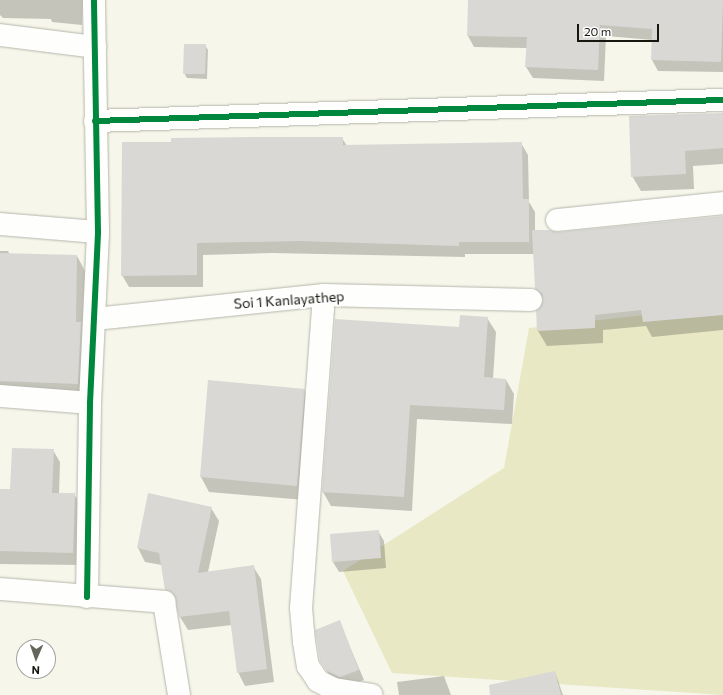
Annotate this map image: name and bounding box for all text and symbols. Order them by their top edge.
scale bar [579,16,661,42]
text: 20 m [584,24,611,38]
street label: Soi 1 Kanlayathep [233,288,345,312]
north arrow [16,639,56,679]
text: N [31,664,40,677]

